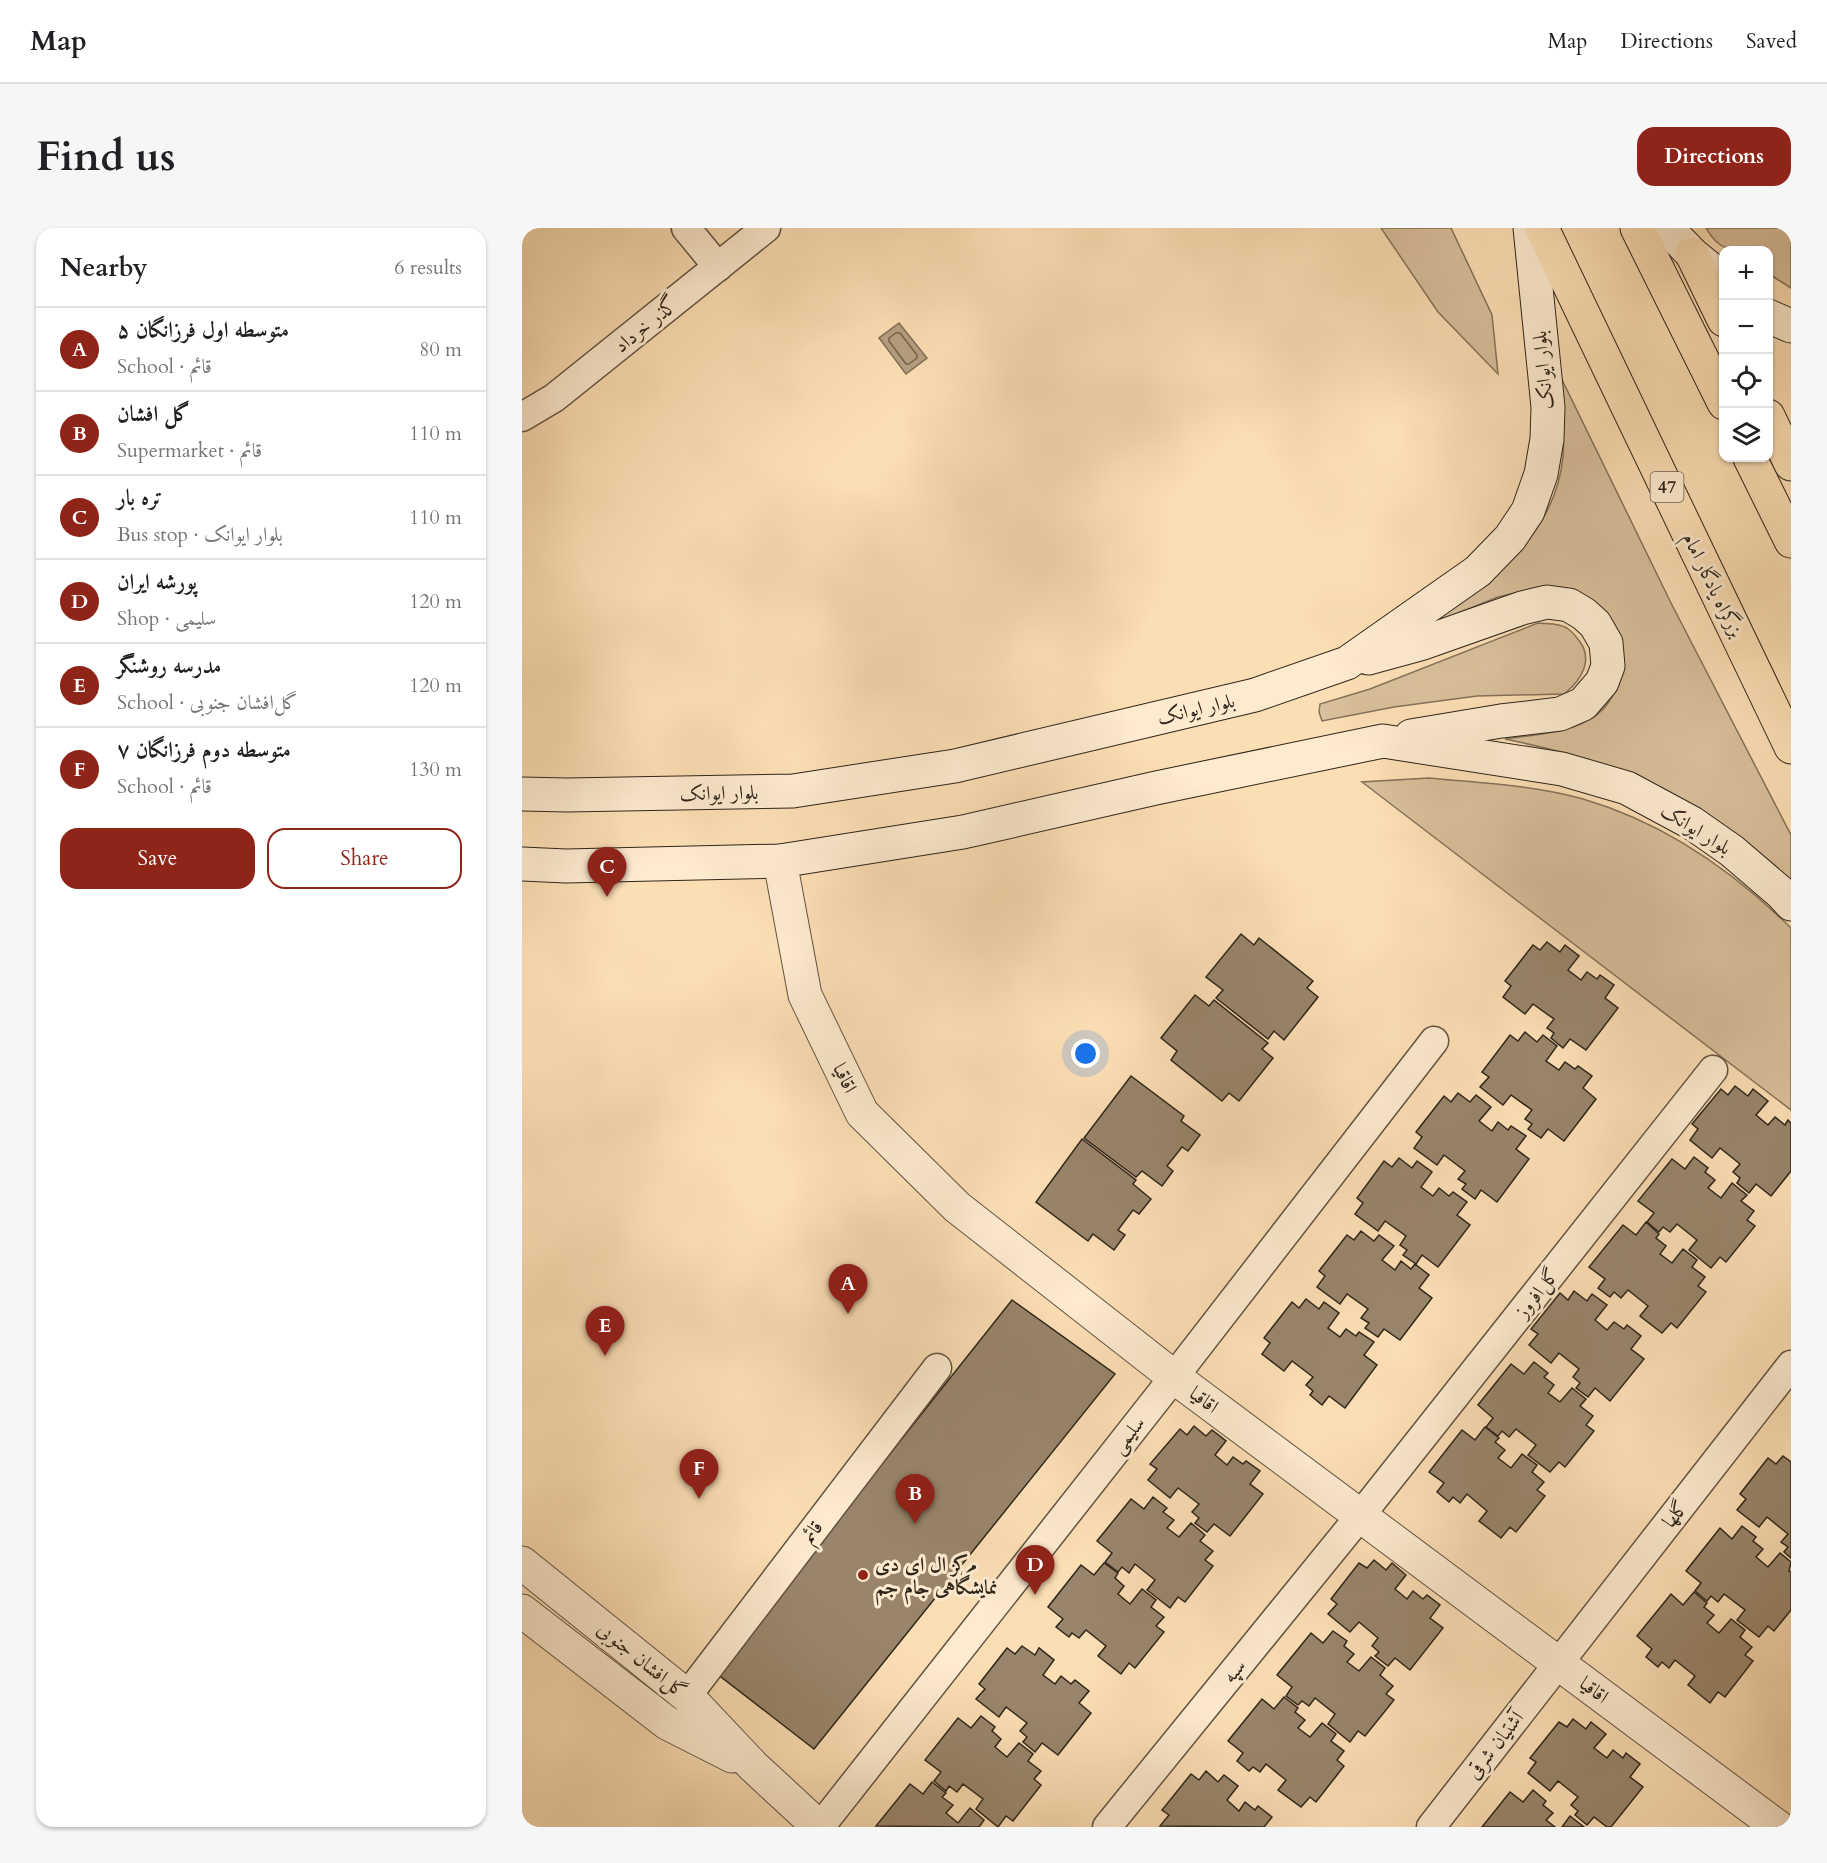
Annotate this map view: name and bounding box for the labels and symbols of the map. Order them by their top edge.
street label: گذر خرداد [608,290,684,359]
street label: بلوار ایوانک [1526,330,1560,410]
road number: 47 [1650,472,1684,502]
street label: بزرگراه یادگار امام [1672,528,1750,644]
street label: بلوار ایوانک [1155,687,1237,731]
street label: بلوار ایوانک [679,779,759,807]
street label: بلوار ایوانک [1655,797,1737,861]
pin: C [588,848,626,897]
your location [1071,1039,1100,1068]
street label: اقاقیا [826,1059,864,1097]
street label: گل‌افروز [1508,1262,1565,1325]
pin: A [828,1264,868,1314]
pin: E [586,1306,625,1356]
street label: اقاقیا [1184,1380,1224,1420]
street label: سلیمی [1105,1410,1151,1460]
pin: F [680,1450,718,1499]
pin: B [896,1474,934,1524]
street label: گلها [1656,1495,1694,1533]
street label: قائم [794,1515,833,1551]
pin: D [1016,1546,1054,1595]
place label: مرکز ال ای دی نمایشگاهی جام جم [875,1551,997,1606]
marker: مرکز ال ای دی نمایشگاهی جام جم [856,1568,870,1582]
street label: گل‌افشان جنوبی [591,1616,692,1705]
street label: سپه [1216,1653,1252,1689]
street label: اقاقیا [1574,1670,1614,1710]
street label: آشتیان شرقی [1460,1703,1532,1784]

